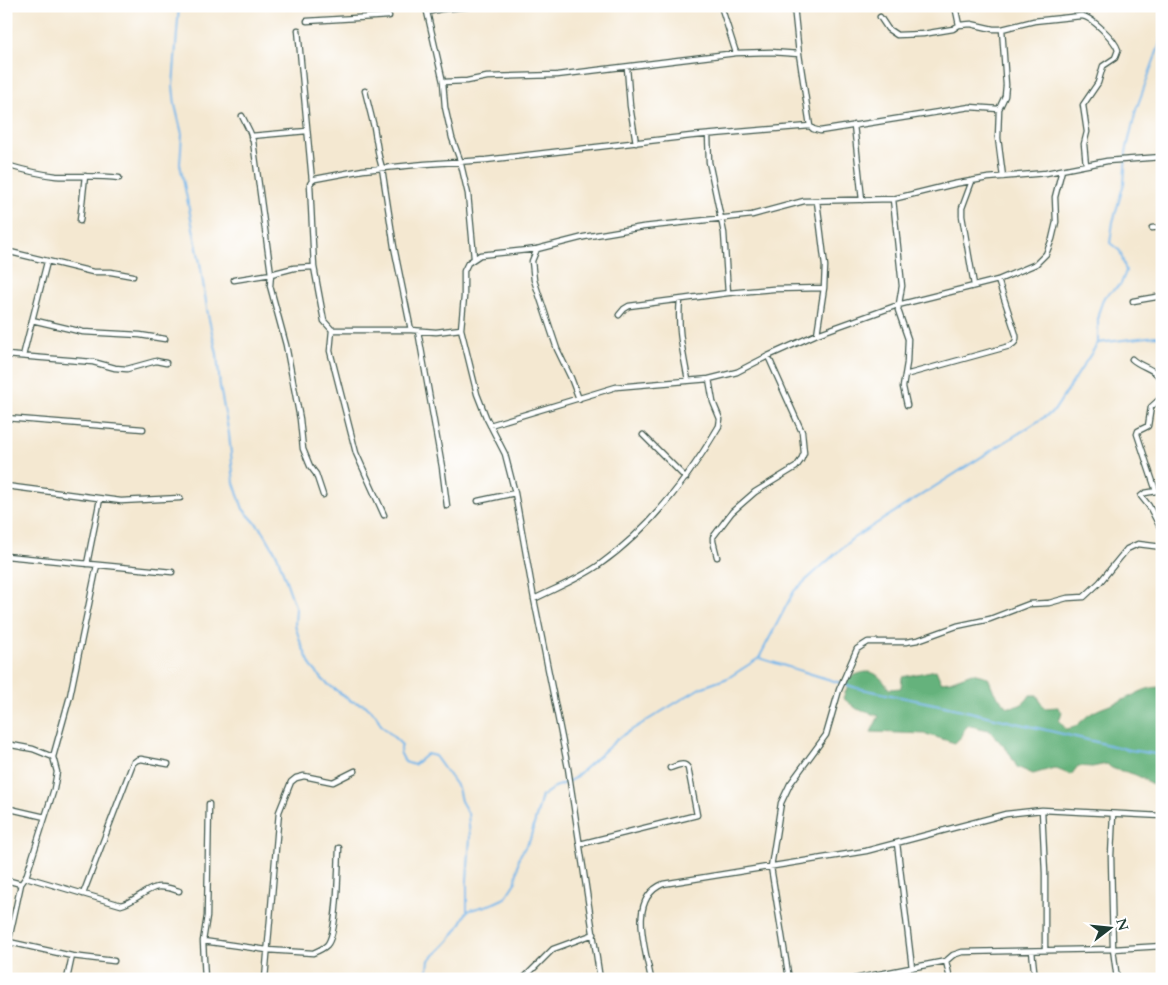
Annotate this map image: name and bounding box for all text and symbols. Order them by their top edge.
north arrow [1086,902,1136,952]
text: N [1111,916,1133,933]

